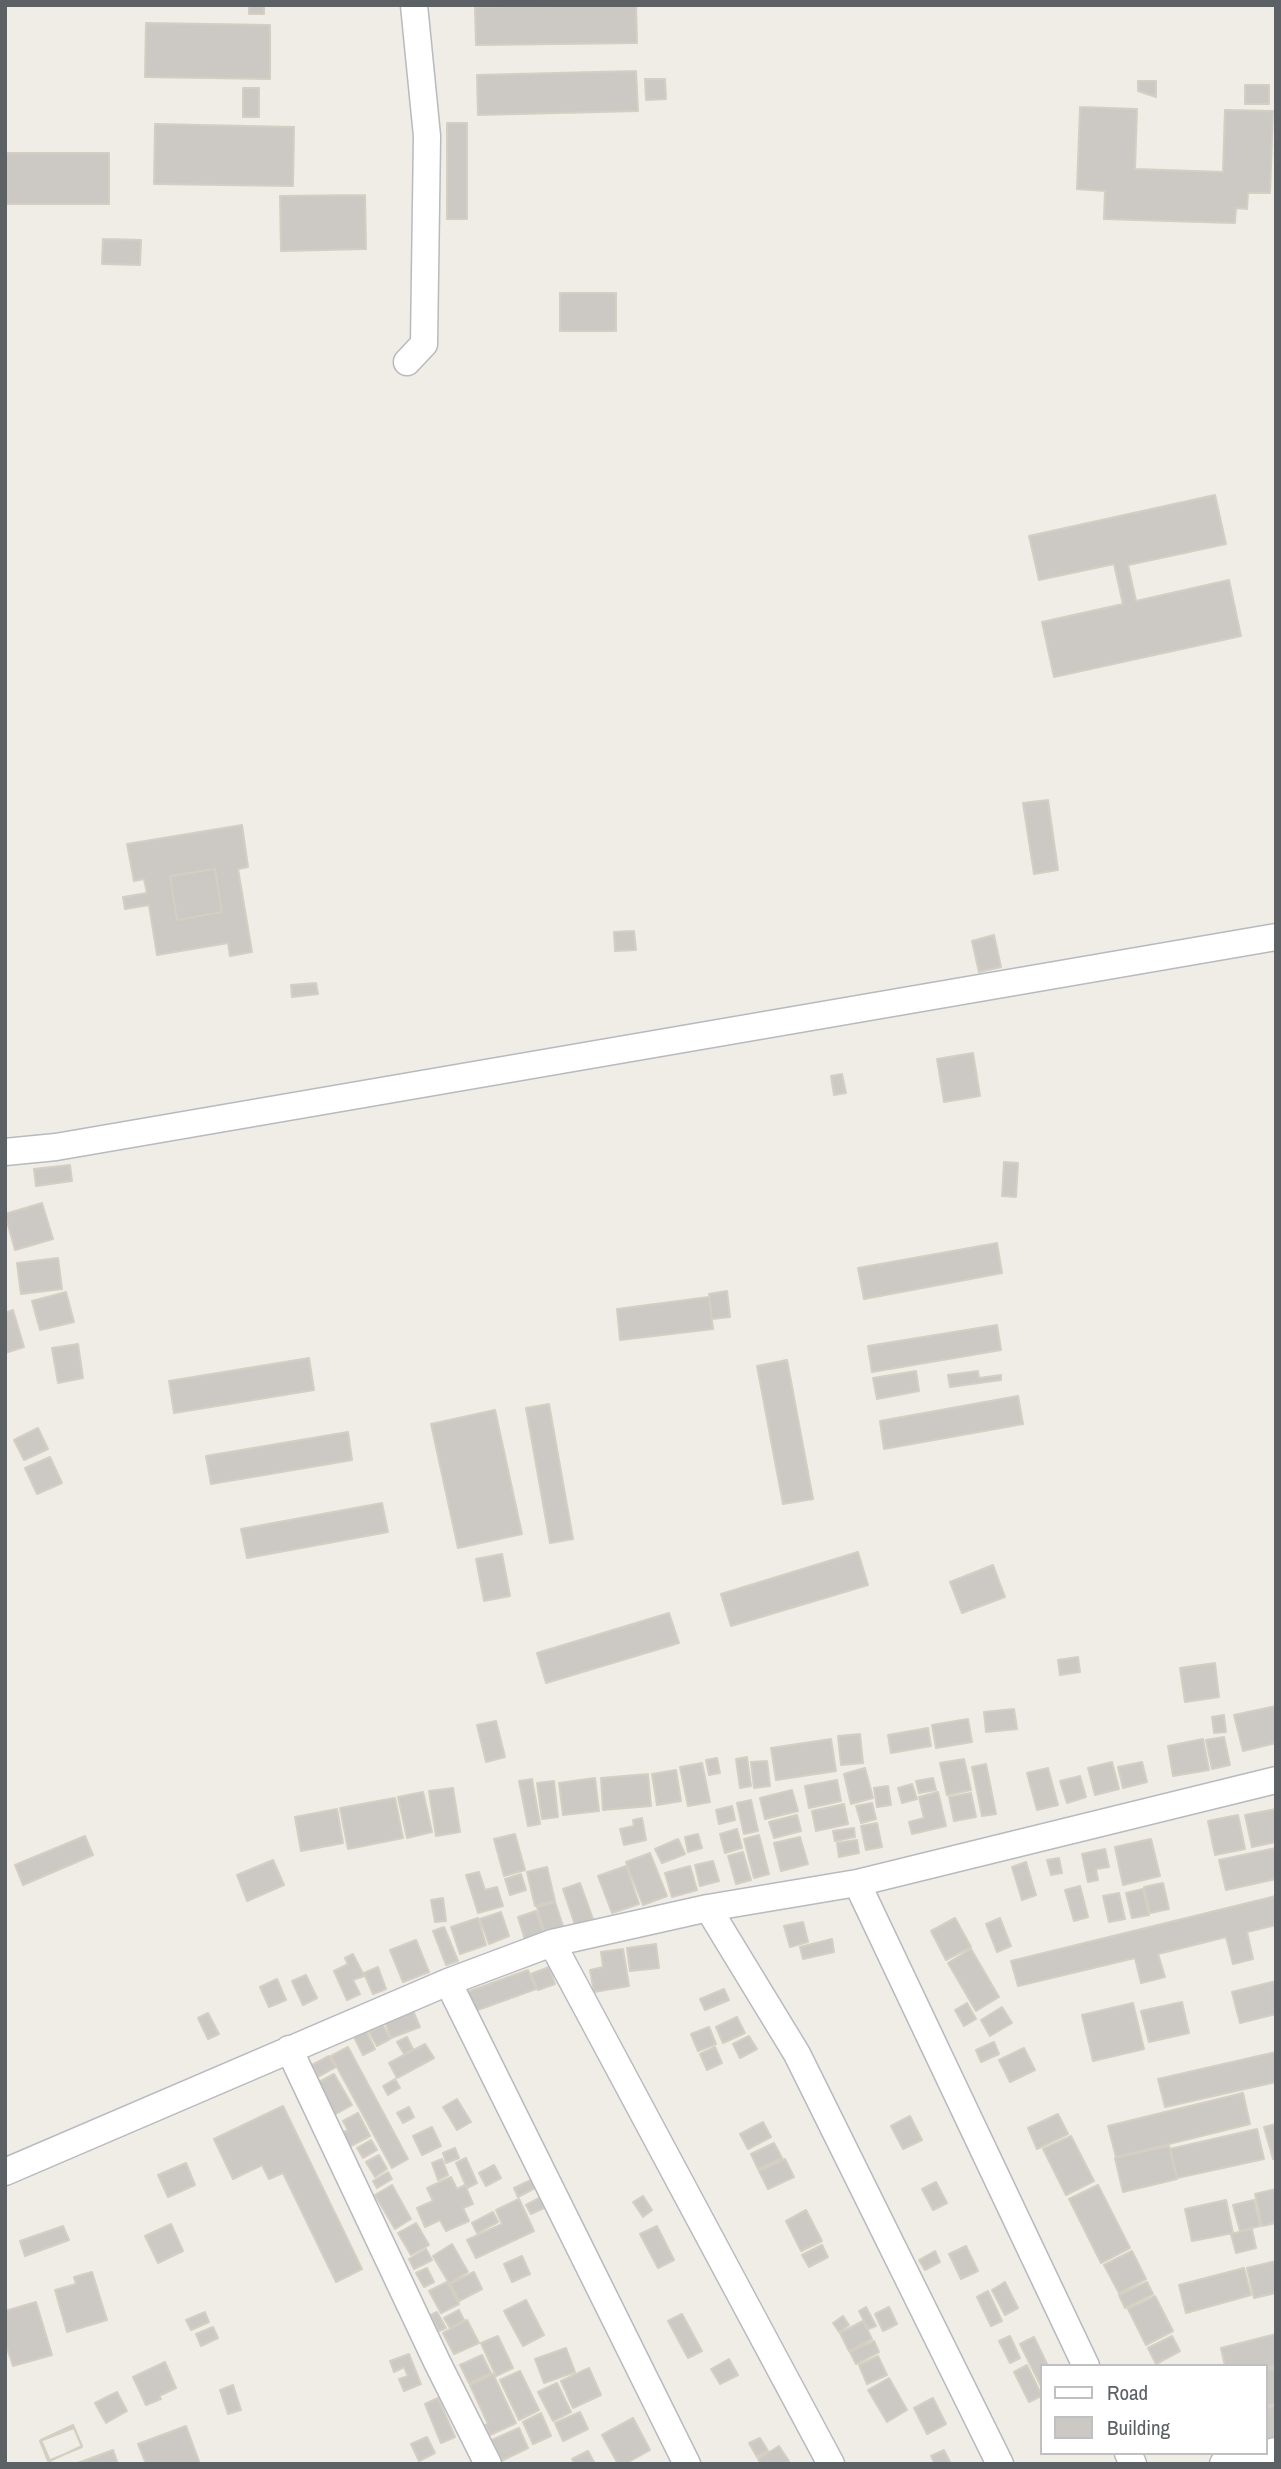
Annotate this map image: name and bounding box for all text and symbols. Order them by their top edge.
legend [1040,2364,1267,2455]
text: Road [1107,2378,1148,2407]
text: Building [1107,2413,1170,2442]

